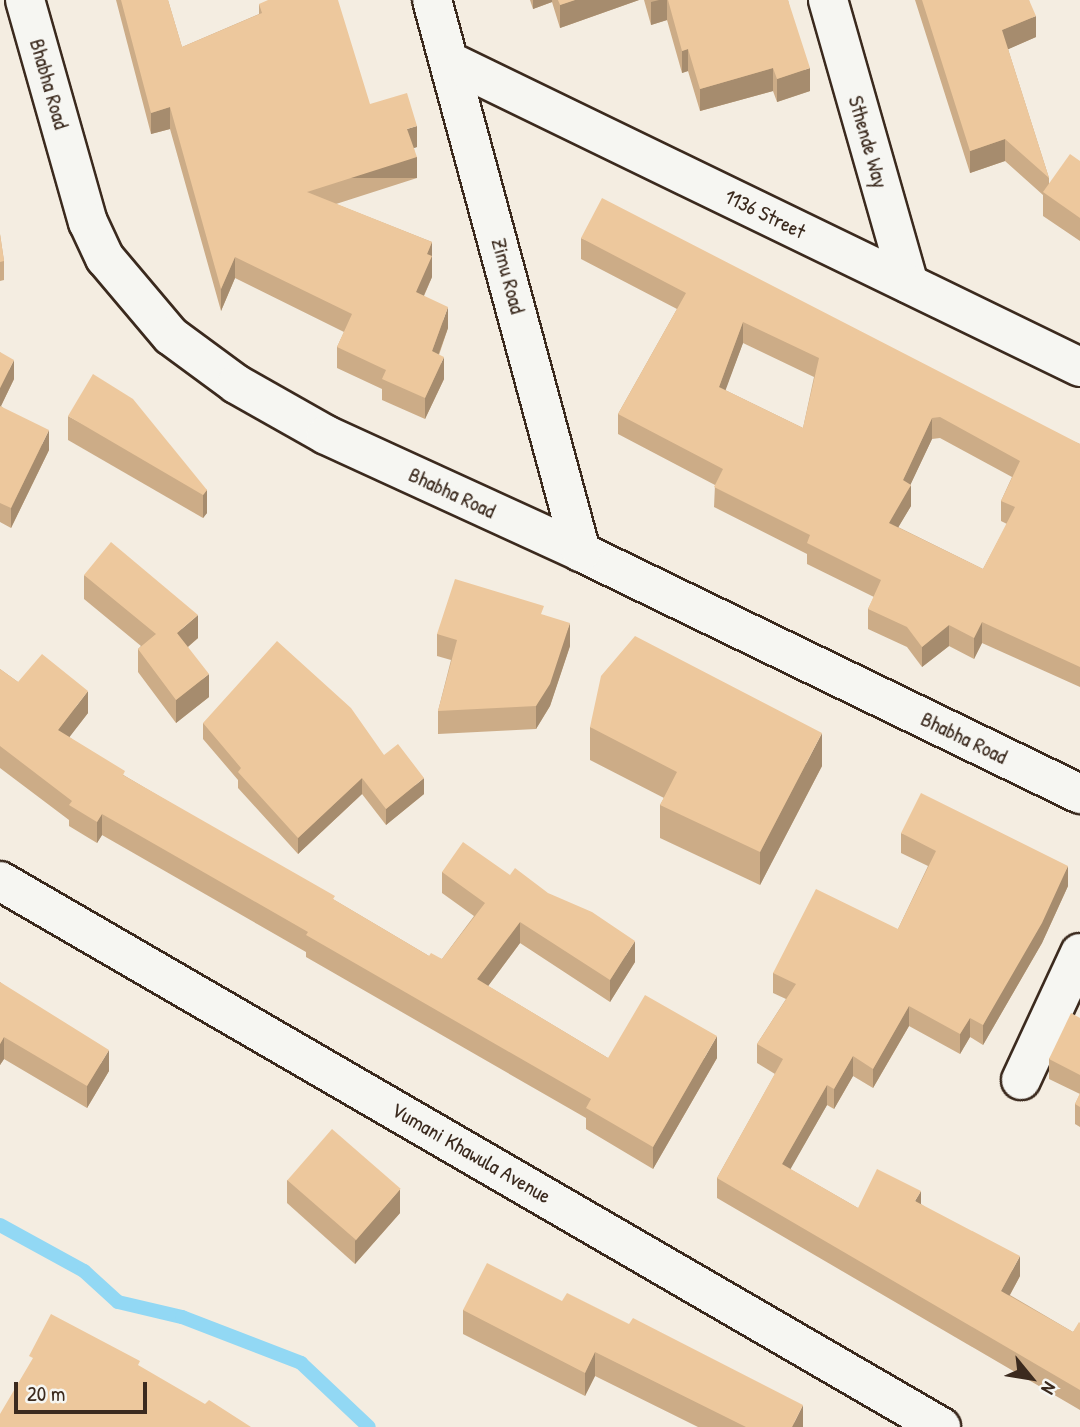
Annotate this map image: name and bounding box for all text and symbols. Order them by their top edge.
street label: Bhabha Road [24,36,74,132]
street label: Sthende Way [843,93,893,191]
street label: 1136 Street [720,184,810,244]
street label: Zimu Road [486,235,530,317]
street label: Bhabha Road [405,462,499,524]
street label: Bhabha Road [917,706,1011,770]
street label: Vumani Khawula Avenue [387,1097,555,1209]
north arrow [996,1343,1066,1413]
scale bar [18,1368,150,1412]
text: N [1035,1378,1063,1399]
text: 20 m [27,1379,65,1408]

